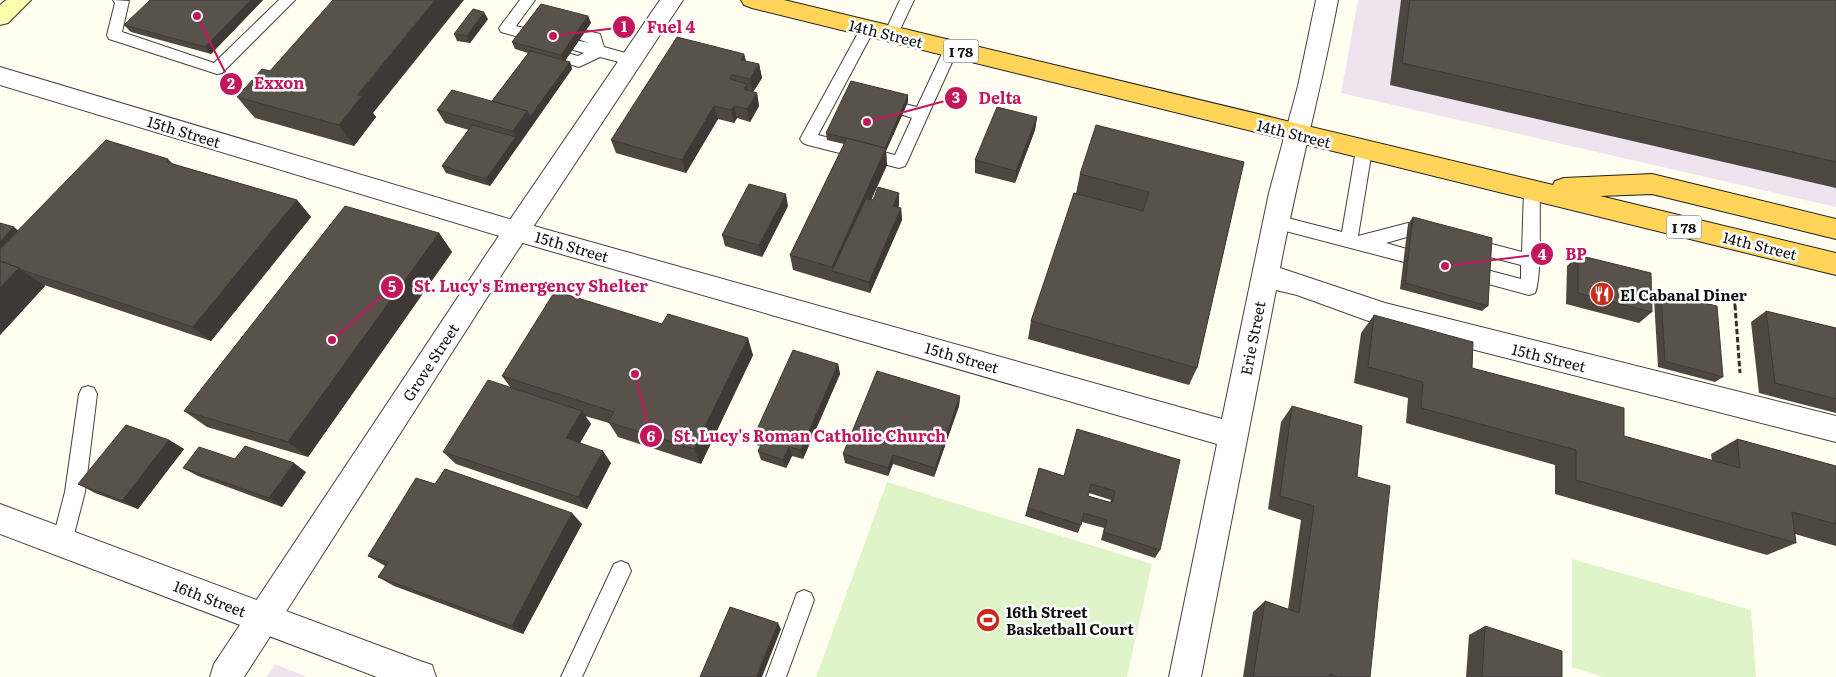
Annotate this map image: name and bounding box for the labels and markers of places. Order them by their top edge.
callout: Fuel 4 [612,12,705,43]
callout: Exxon [219,68,314,99]
callout: Delta [943,83,1031,114]
callout: BP [1530,239,1596,270]
callout: St. Lucy's Emergency Shelter [379,271,658,302]
restaurant icon: El Cabanal Diner [1589,281,1615,307]
place label: El Cabanal Diner [1620,283,1747,306]
callout: St. Lucy's Roman Catholic Church [638,421,956,452]
place label: 16th Street Basketball Court [1006,600,1134,640]
sports icon: 16th Street Basketball Court [975,607,1001,633]

